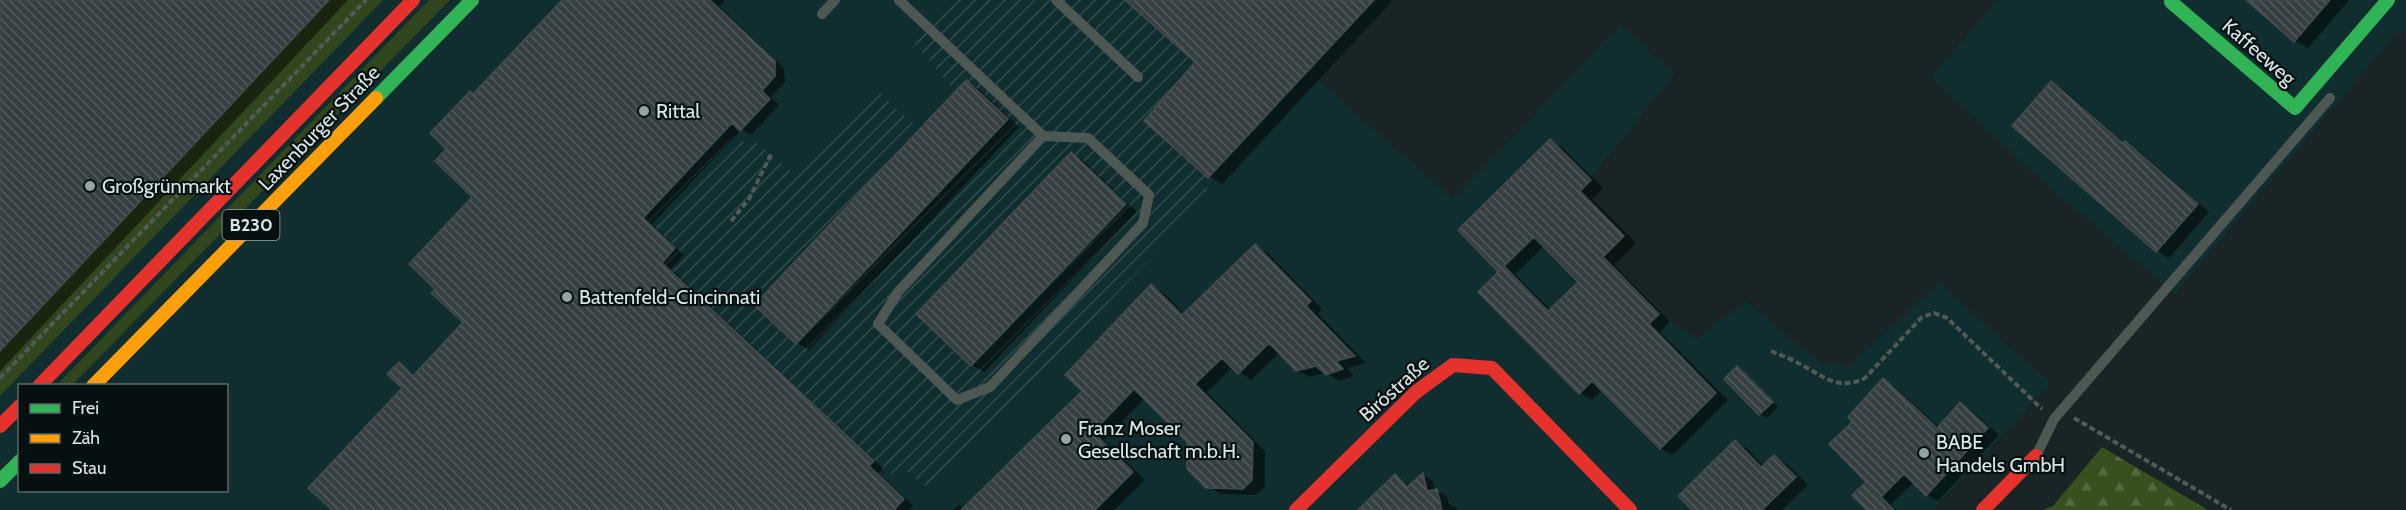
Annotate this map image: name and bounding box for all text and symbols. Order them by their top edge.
street label: Kaffeeweg [2218,14,2301,91]
street label: Laxenburger Straße [253,60,385,196]
place label: Rittal [656,99,700,123]
marker: Rittal [637,104,651,118]
place label: Großgrünmarkt [102,174,231,198]
marker: Großgrünmarkt [83,179,97,193]
road number: B230 [222,210,280,240]
place label: Battenfeld-Cincinnati [579,285,760,309]
marker: Battenfeld-Cincinnati [560,290,574,304]
street label: Biróstraße [1354,351,1434,427]
legend [18,384,228,492]
text: Frei [72,397,99,419]
place label: Franz Moser Gesellschaft m.b.H. [1078,416,1240,463]
text: Zäh [72,427,100,449]
place label: BABE Handels GmbH [1936,430,2065,477]
marker: Franz Moser Gesellschaft m.b.H. [1059,432,1073,446]
marker: BABE Handels GmbH [1917,446,1931,460]
text: Stau [72,457,106,479]

